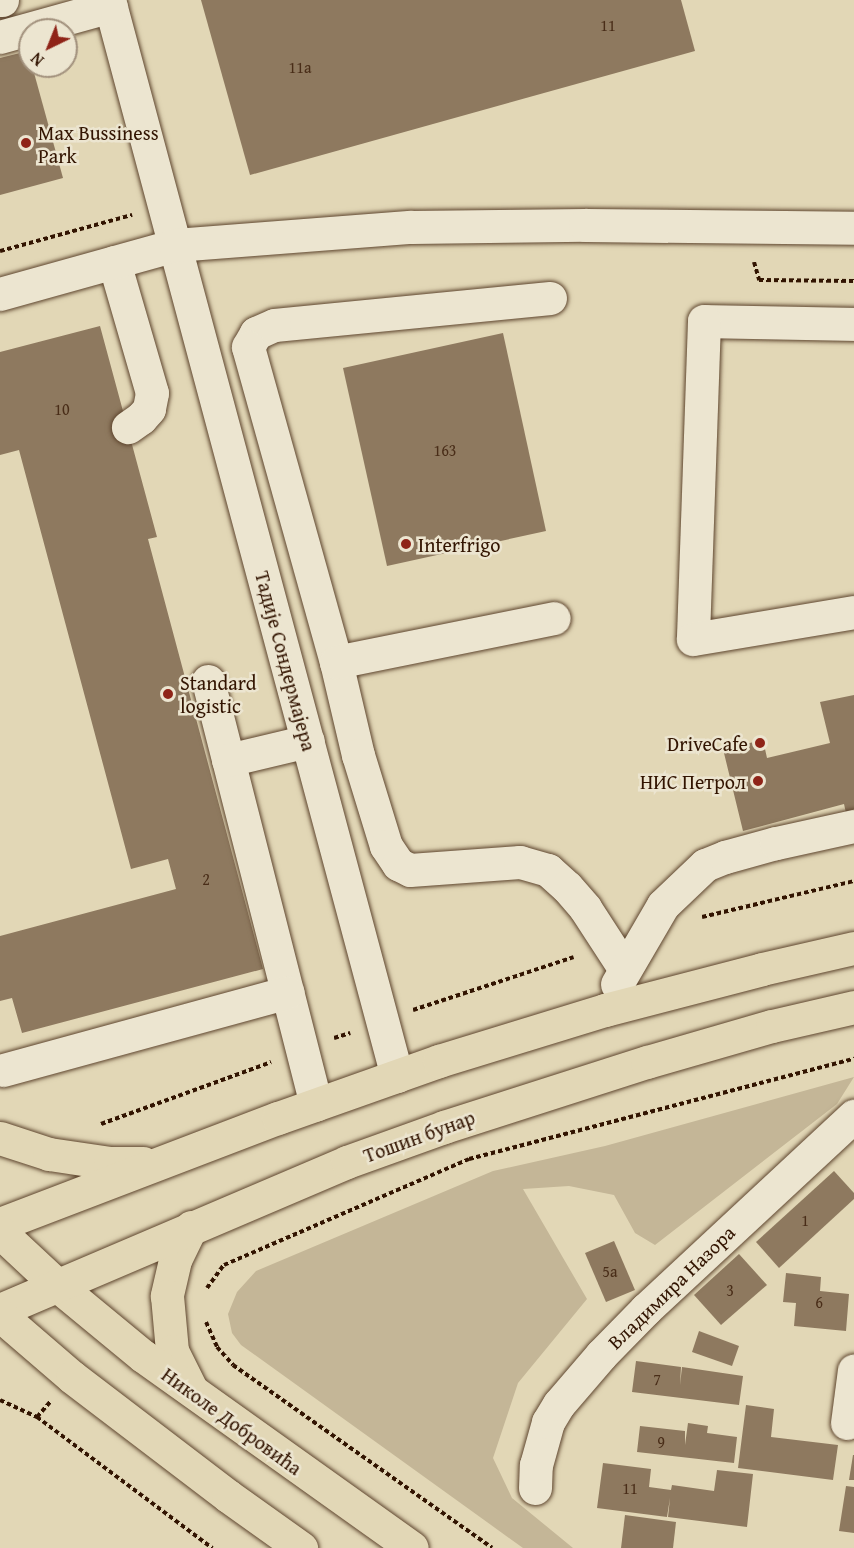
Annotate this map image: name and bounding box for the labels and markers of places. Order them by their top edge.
place label: Max Bussiness Park [38,120,159,167]
marker: Max Bussiness Park [19,136,33,150]
place label: Interfrigo [418,532,500,556]
marker: Interfrigo [399,537,413,551]
place label: Standard logistic [180,670,256,717]
marker: Standard logistic [161,687,175,701]
place label: DriveCafe [667,731,748,755]
marker: DriveCafe [753,736,767,750]
place label: НИС Петрол [640,769,746,793]
marker: НИС Петрол [751,774,765,788]

